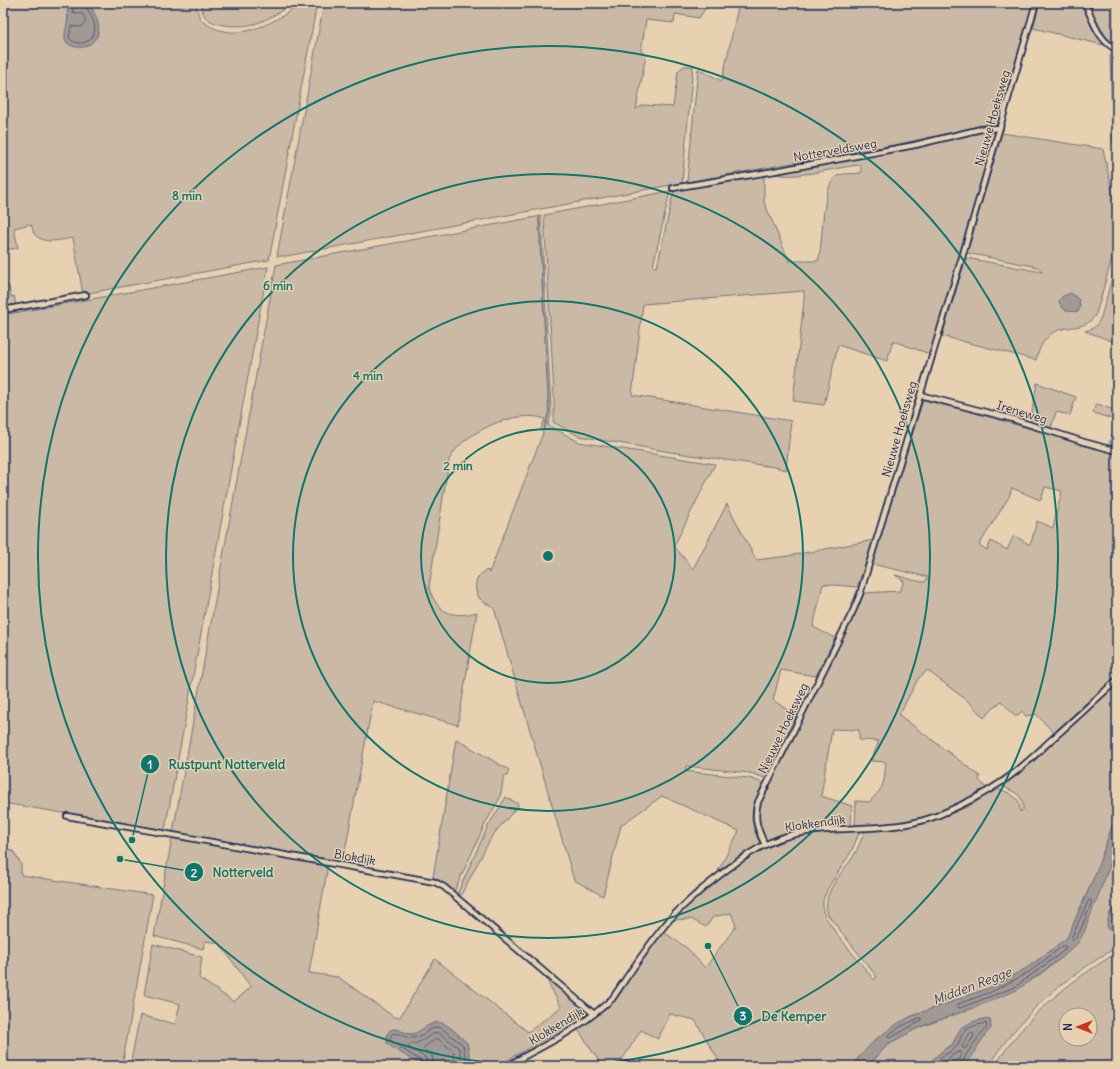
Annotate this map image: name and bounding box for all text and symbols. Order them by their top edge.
street label: Nieuwe Hoeksweg [971,68,1013,168]
street label: Notterveldsweg [792,135,878,165]
text: 8 min [172,188,202,203]
text: 6 min [263,278,293,293]
text: 4 min [353,368,383,383]
street label: Nieuwe Hoeksweg [878,379,920,479]
street label: Ireneweg [995,397,1049,427]
text: 2 min [443,458,473,473]
centre of rings [541,549,555,563]
street label: Nieuwe Hoeksweg [755,680,811,776]
callout: Rustpunt Notterveld [140,752,293,777]
text: Rustpunt Notterveld [169,756,286,773]
text: 1 [148,757,152,772]
street label: Klokkendijk [784,811,846,835]
street label: Blokdijk [333,846,377,868]
callout: Notterveld [184,860,281,885]
text: Notterveld [213,864,274,881]
text: 2 [191,865,198,880]
water label: Midden Regge [930,963,1015,1009]
street label: Klokkendijk [526,1004,586,1048]
callout: De Kemper [733,1004,834,1029]
north arrow [1058,1007,1098,1047]
text: 3 [740,1008,747,1023]
text: De Kemper [761,1008,827,1025]
text: N [1061,1023,1075,1031]

